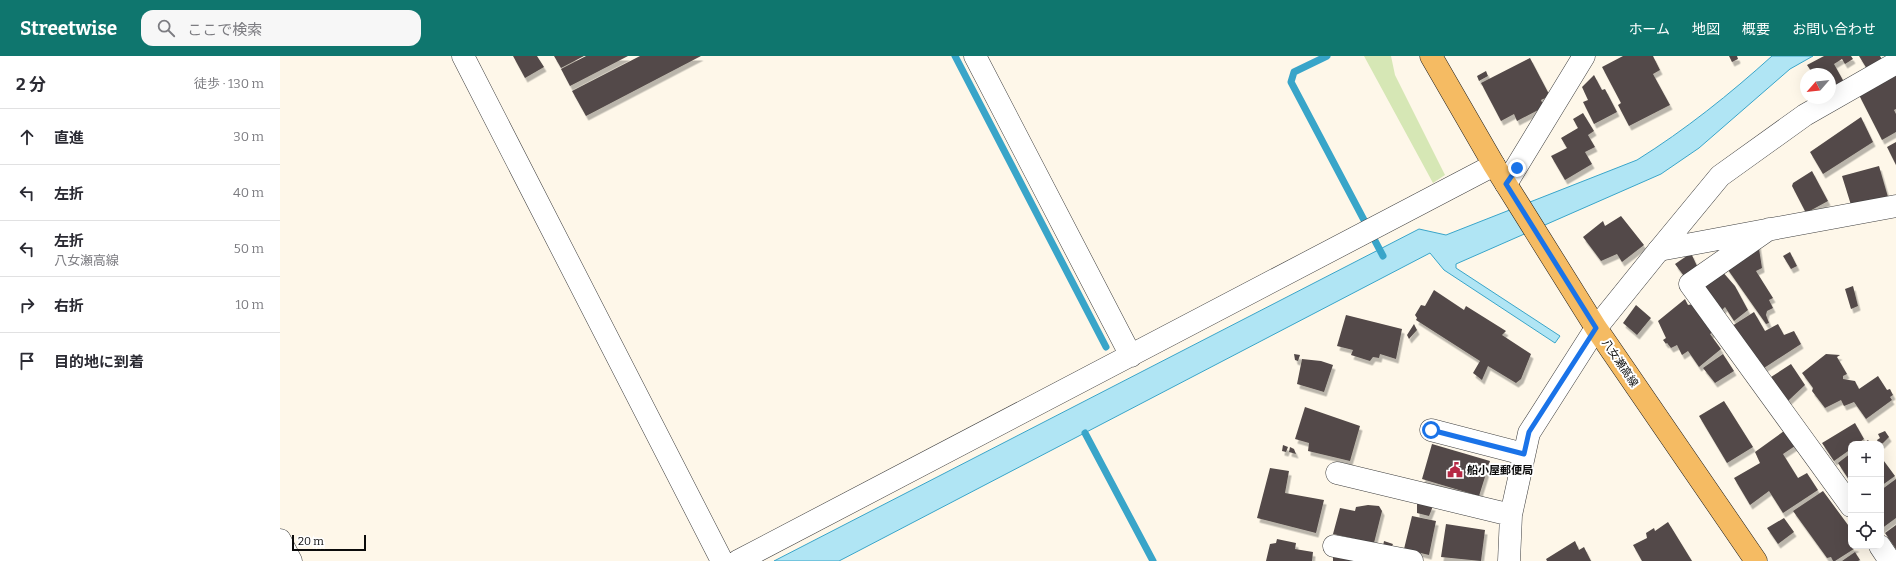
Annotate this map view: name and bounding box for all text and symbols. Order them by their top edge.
search box [141,10,421,46]
text: Streetwise [20,17,117,40]
icon: search [155,17,177,39]
text: ここで検索 [187,21,262,39]
text: ホーム [1628,21,1670,38]
text: 地図 [1692,21,1720,38]
text: 概要 [1742,21,1770,38]
text: お問い合わせ [1792,21,1876,38]
north arrow [1800,68,1836,104]
text: 2 分 [16,74,46,95]
text: 徒歩 · 130 m [194,76,264,91]
icon: ahead [16,126,38,148]
text: 直進 [54,129,84,147]
text: 30 m [233,129,264,144]
route end [1508,159,1526,177]
icon: left [16,182,38,204]
text: 左折 [54,185,84,203]
text: 40 m [233,185,264,200]
text: 左折 [54,232,84,250]
icon: left [16,238,38,260]
text: 50 m [234,241,264,256]
text: 八女瀬高線 [54,253,119,268]
icon: right [16,294,38,316]
text: 右折 [54,297,84,315]
text: 10 m [235,297,264,312]
street label: 八女瀬高線 [1599,337,1641,389]
icon: arrive [16,350,38,372]
text: 目的地に到着 [54,353,144,371]
route start [1422,421,1440,439]
map controls [1848,441,1884,549]
button: + [1848,441,1884,477]
public building icon: 船小屋郵便局 [1446,461,1464,479]
place label: 船小屋郵便局 [1467,464,1533,477]
button: − [1848,477,1884,513]
button: locate [1848,513,1884,549]
scale bar [292,533,366,552]
text: 20 m [298,535,324,548]

